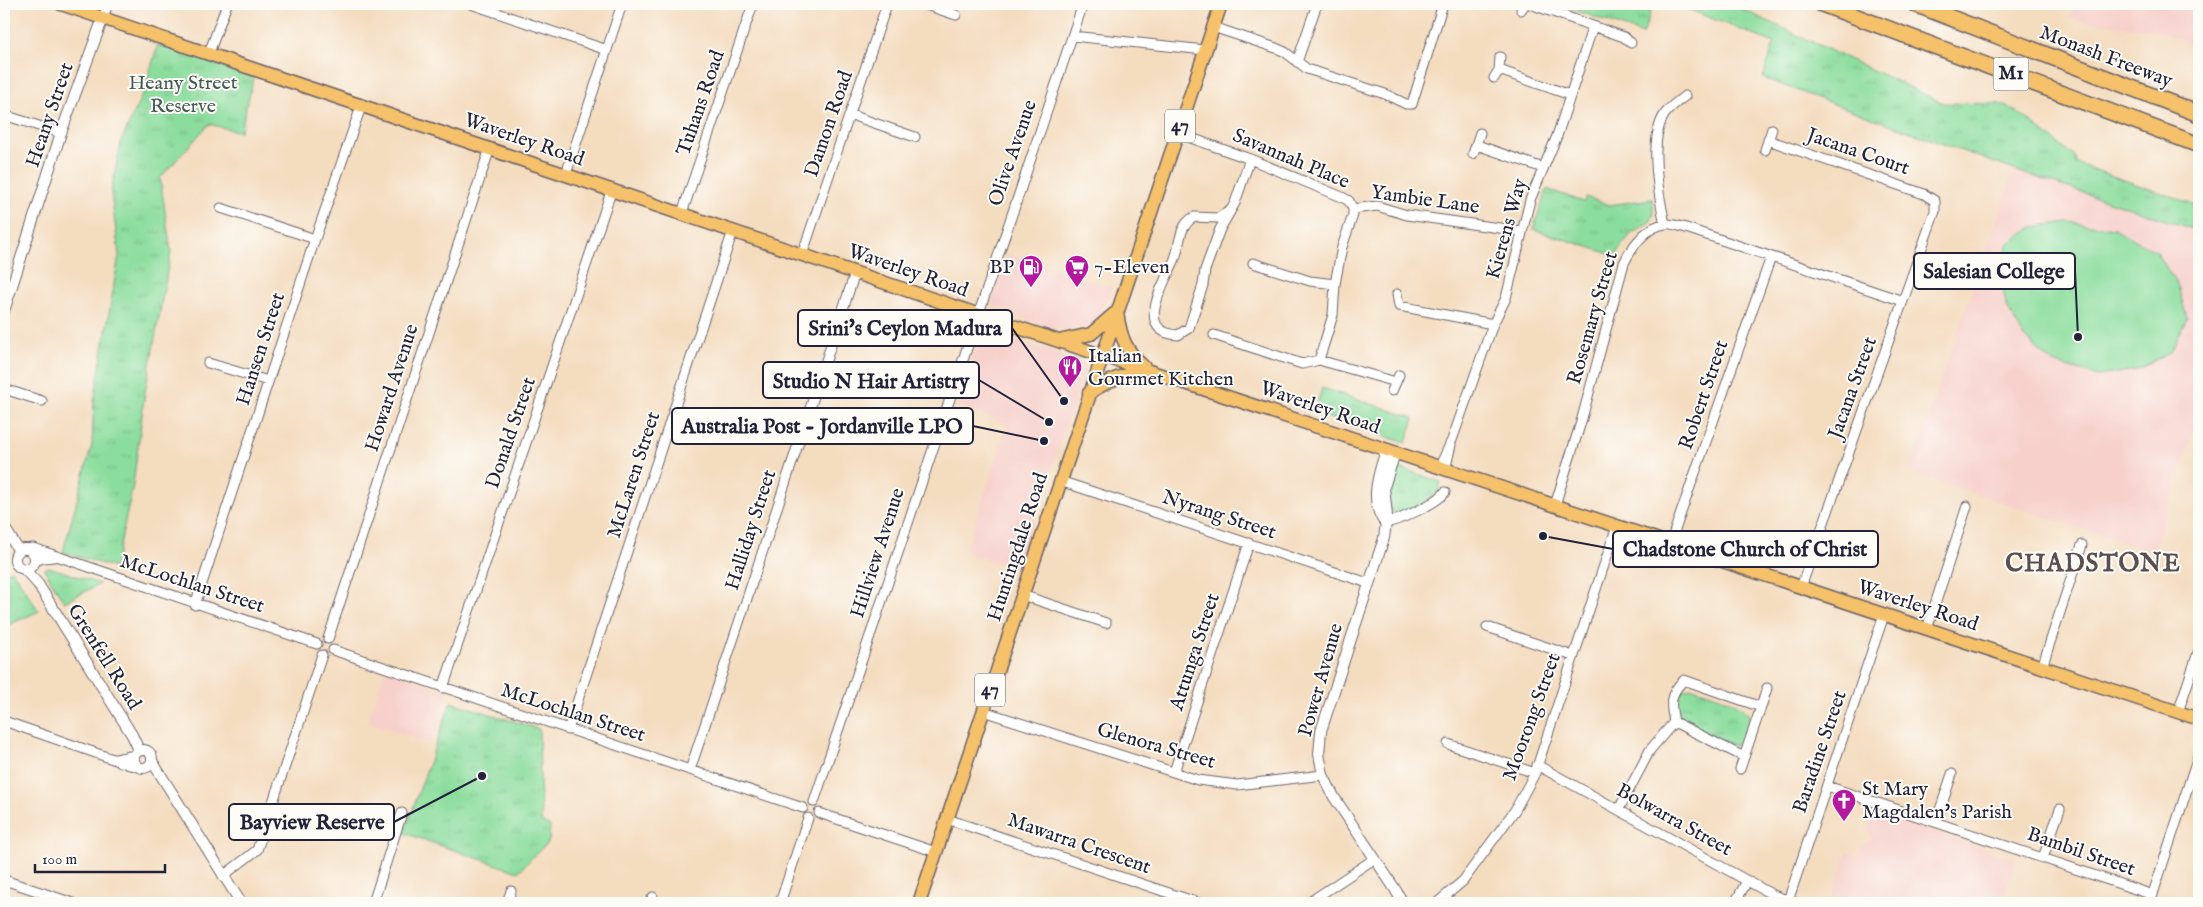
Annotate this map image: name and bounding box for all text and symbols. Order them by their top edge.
street label: Monash Freeway [2036,20,2176,94]
street label: Tuhans Road [671,47,731,159]
road number: M1 [1994,58,2028,90]
street label: Heany Street [20,59,80,171]
street label: Damon Road [799,67,859,181]
park label: Heany Street Reserve [128,71,238,119]
street label: Olive Avenue [983,97,1043,209]
street label: Waverley Road [461,108,588,172]
road number: 47 [1165,110,1195,142]
street label: Jacana Court [1802,122,1913,181]
street label: Savannah Place [1229,123,1353,195]
street label: Kierens Way [1481,176,1533,282]
street label: Yambie Lane [1369,180,1481,220]
street label: Waverley Road [845,239,972,303]
street label: Rosemary Street [1562,248,1624,388]
callout: Salesian College [1914,253,2075,289]
fuel station icon: BP [1018,254,1044,288]
supermarket icon: 7-Eleven [1064,254,1090,288]
place label: BP [989,255,1014,280]
place label: 7-Eleven [1094,255,1170,280]
text: Salesian College [1923,259,2065,286]
street label: Hansen Street [231,289,291,409]
callout: Srini's Ceylon Madura [798,310,1012,346]
text: Srini's Ceylon Madura [808,316,1003,343]
street label: Howard Avenue [360,321,424,455]
street label: Jacana Street [1822,333,1883,444]
street label: Robert Street [1674,337,1734,453]
place label: Italian Gourmet Kitchen [1088,344,1234,392]
restaurant icon: Italian Gourmet Kitchen [1057,354,1083,388]
callout: Studio N Hair Artistry [763,362,979,398]
text: Studio N Hair Artistry [773,369,970,396]
street label: Donald Street [480,374,542,492]
street label: Waverley Road [1257,376,1384,440]
callout: Australia Post - Jordanville LPO [672,408,973,444]
street label: McLaren Street [602,409,666,541]
text: Australia Post - Jordanville LPO [680,414,963,441]
street label: Halliday Street [720,467,782,593]
street label: Huntingdale Road [982,469,1054,625]
street label: Hillview Avenue [845,485,911,621]
street label: Nyrang Street [1159,485,1279,545]
callout: Chadstone Church of Christ [1613,531,1878,567]
text: Chadstone Church of Christ [1623,537,1868,564]
district label: CHADSTONE [2005,548,2181,580]
street label: McLochlan Street [117,549,268,619]
street label: Waverley Road [1854,575,1982,637]
street label: Attunga Street [1164,590,1226,715]
street label: Grenfell Road [62,599,147,715]
street label: Power Avenue [1293,620,1349,740]
street label: Moorong Street [1497,650,1567,784]
road number: 47 [975,674,1005,706]
street label: McLochlan Street [498,678,649,748]
street label: Baradine Street [1787,687,1853,816]
street label: Glenora Street [1094,717,1218,775]
place label: St Mary Magdalen's Parish [1862,777,2012,825]
street label: Bolwarra Street [1612,778,1736,862]
church icon: St Mary Magdalen's Parish [1831,788,1857,822]
callout: Bayview Reserve [229,804,394,840]
street label: Mawarra Crescent [1004,808,1154,880]
text: Bayview Reserve [239,810,385,837]
street label: Bambil Street [2024,822,2138,882]
scale bar [35,842,165,874]
text: 100 m [42,850,78,869]

